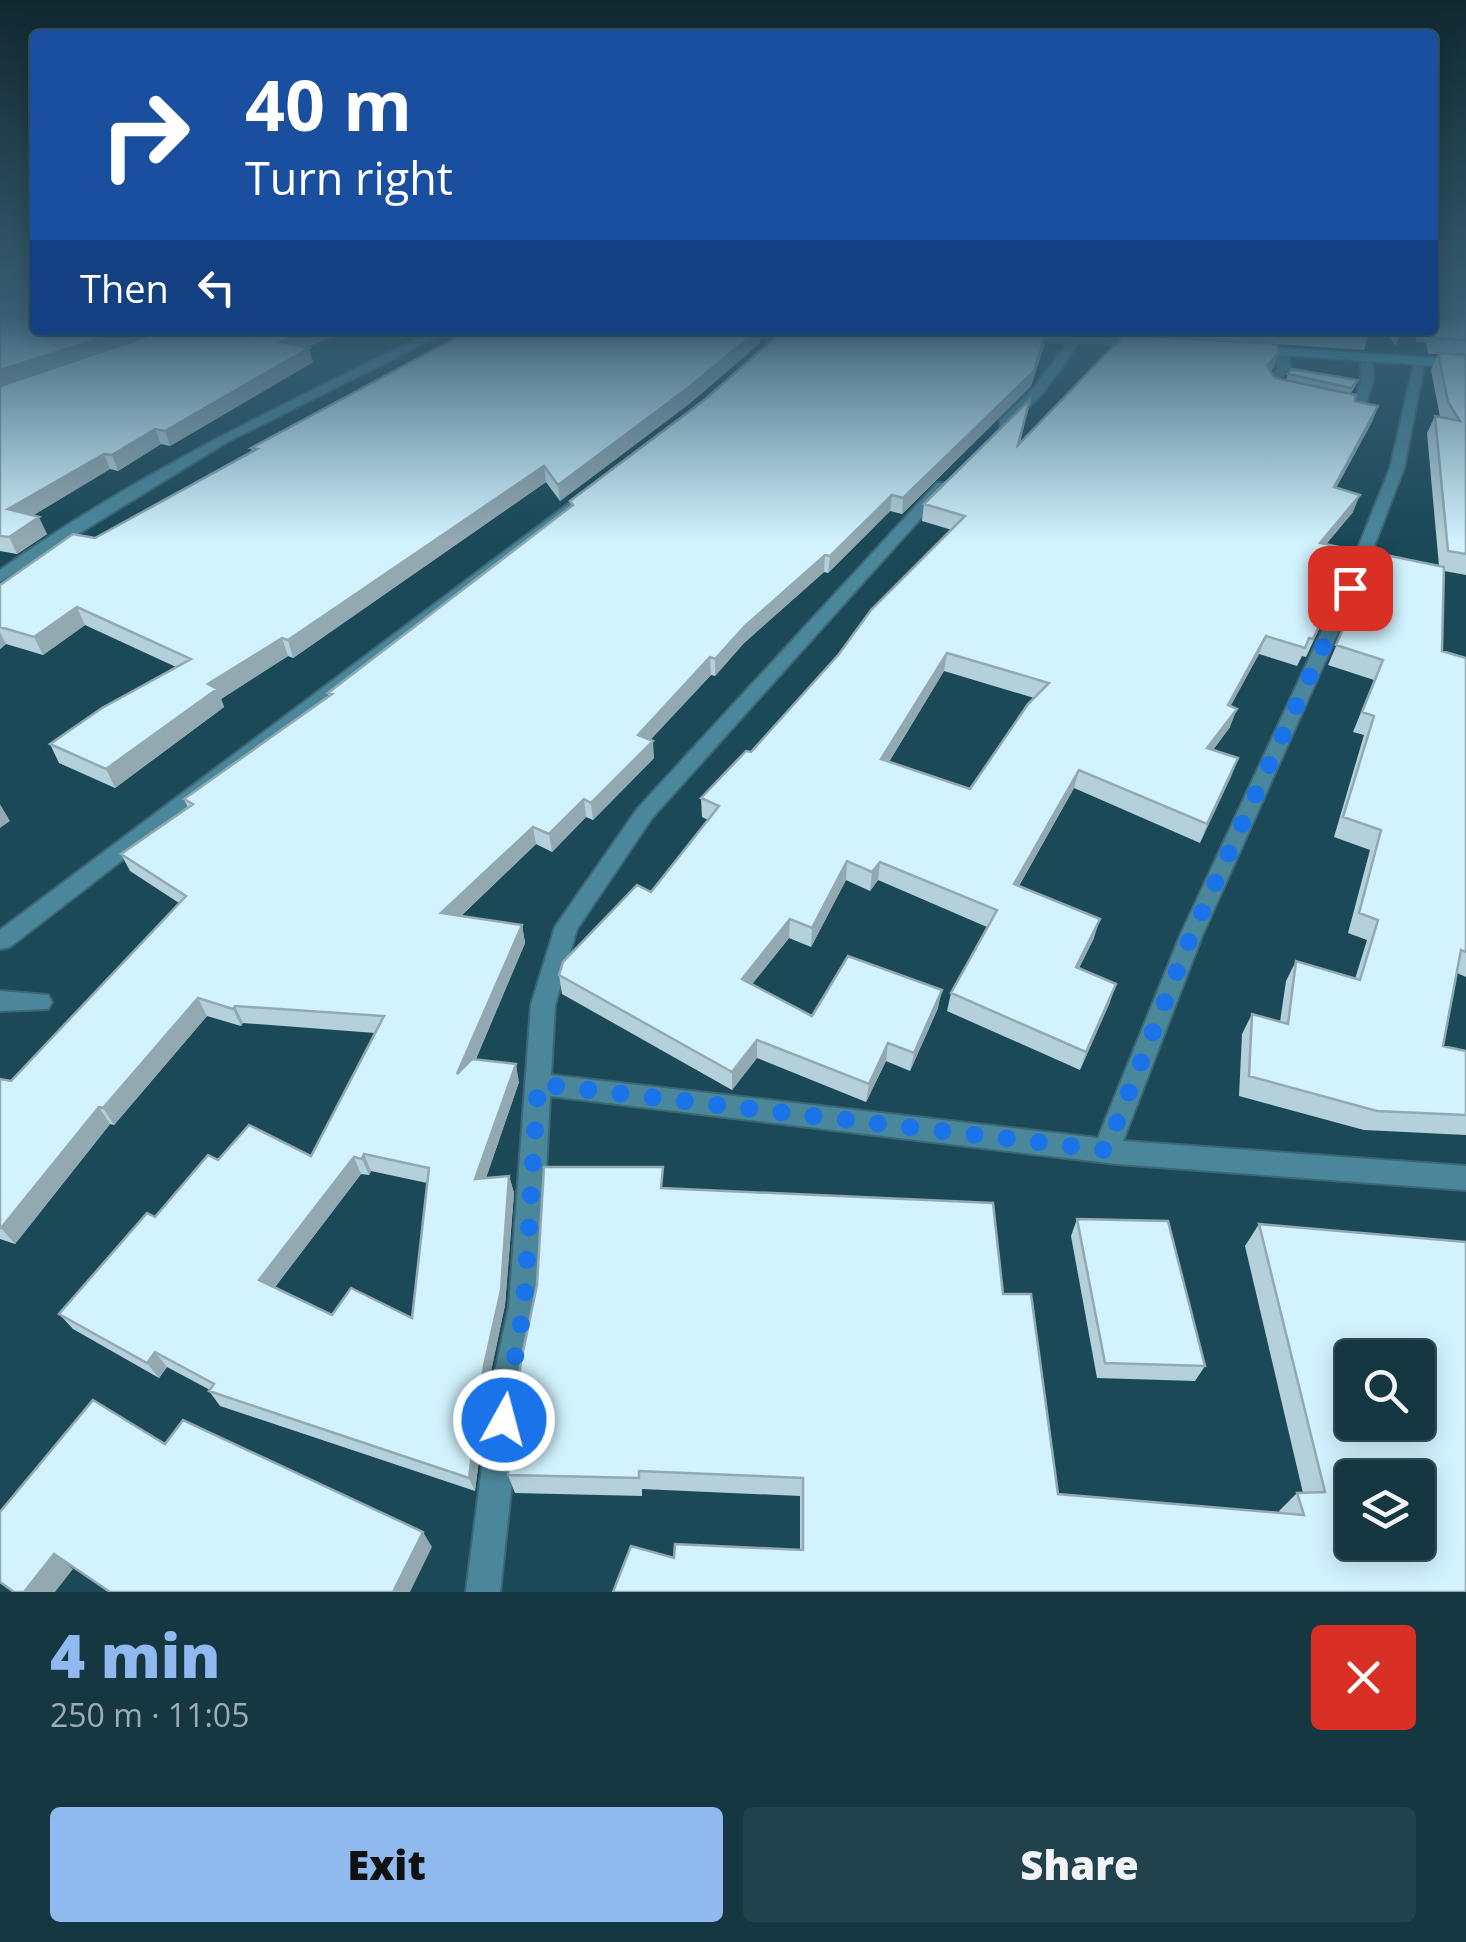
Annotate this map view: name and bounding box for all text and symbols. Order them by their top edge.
text: 40 m [245,56,412,152]
icon: right [80,70,210,200]
text: Turn right [245,147,453,208]
icon: left [189,260,244,315]
text: Then [80,262,169,314]
pin [1308,546,1393,631]
icon: arrive [1323,561,1378,616]
map controls [1335,1340,1435,1560]
button: search [1335,1340,1435,1440]
position arrow [452,1368,556,1472]
button: layers [1335,1460,1435,1560]
text: 4 min [50,1614,220,1696]
button: close [1311,1625,1416,1730]
text: 250 m · 11:05 [50,1693,249,1736]
button: Exit [50,1807,723,1922]
button: Share [743,1807,1416,1922]

